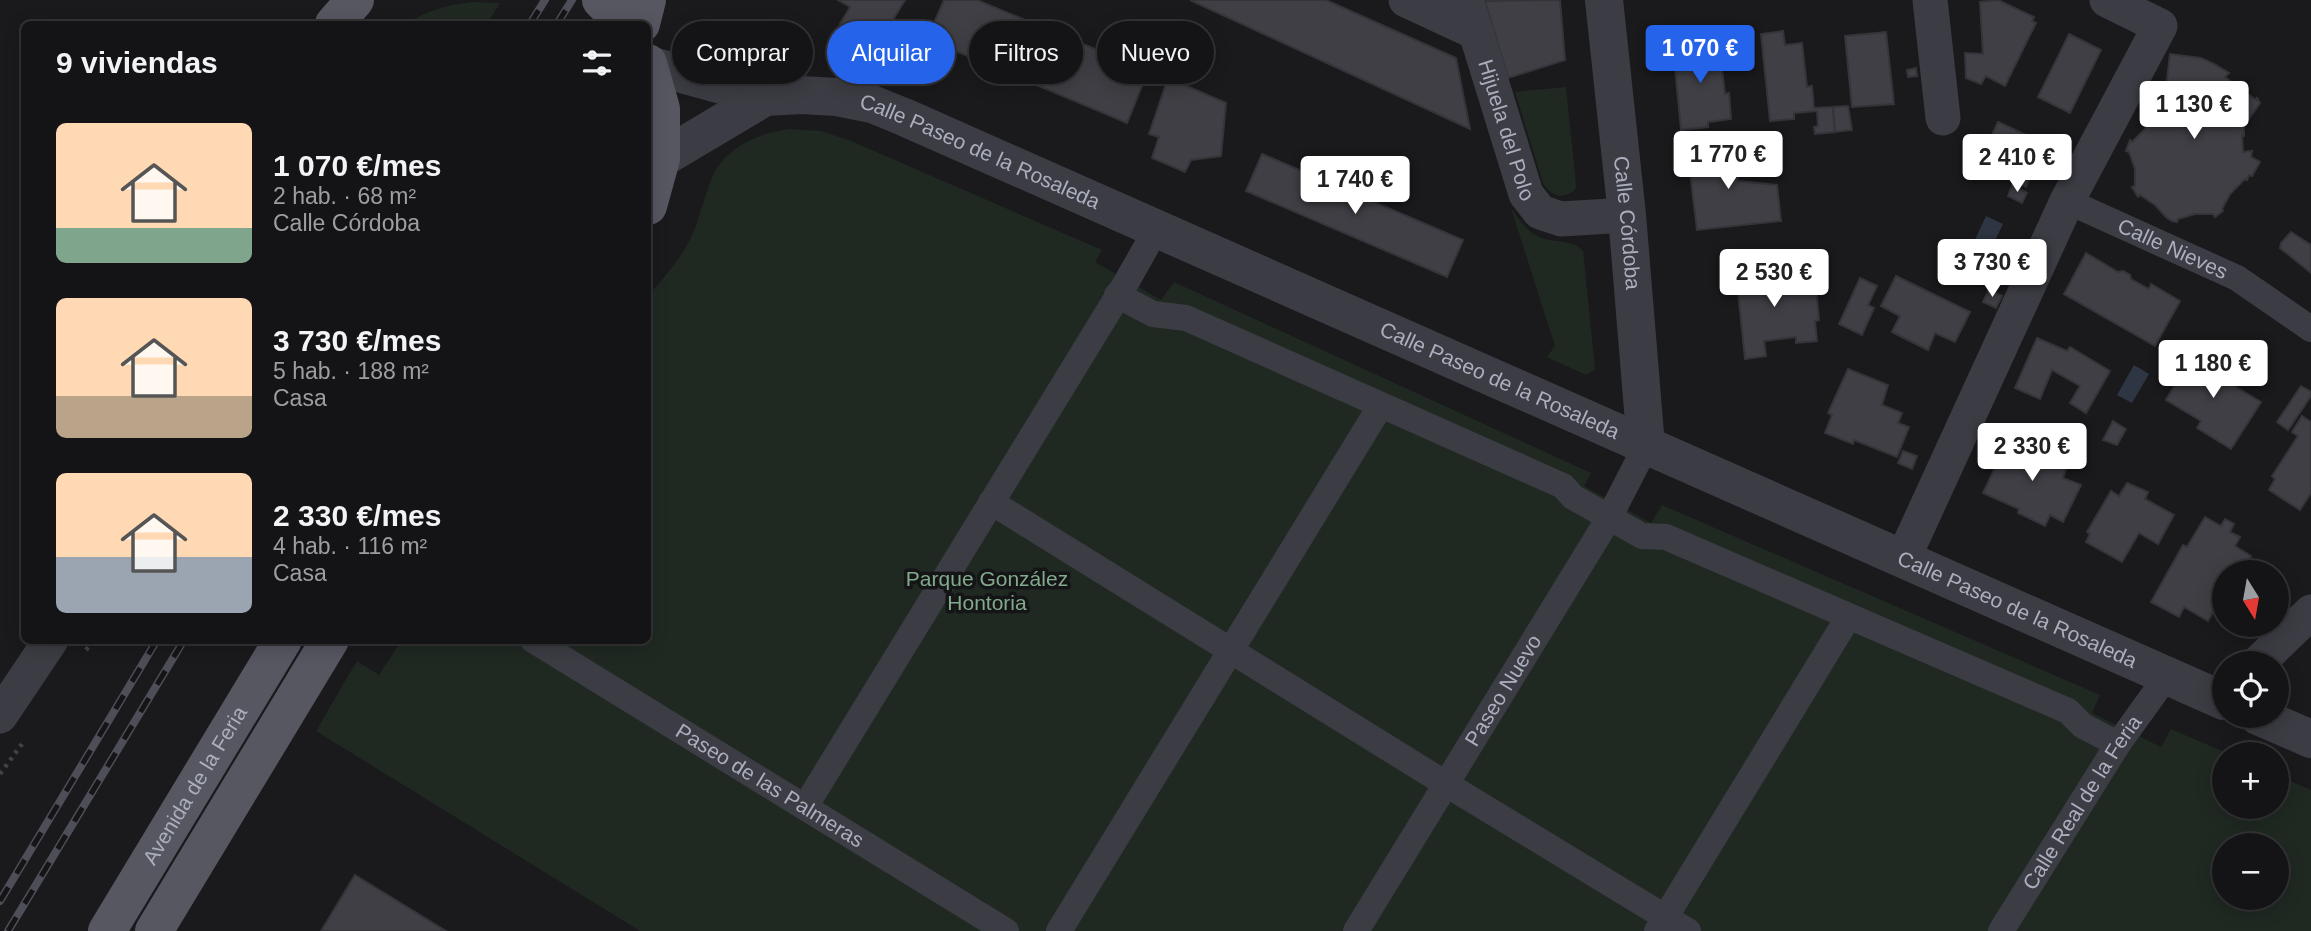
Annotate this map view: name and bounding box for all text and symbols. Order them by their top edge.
chip: Comprar [672,21,813,84]
chip: Alquilar [827,21,955,84]
chip: Filtros [969,21,1083,84]
chip: Nuevo [1097,21,1214,84]
pin: 1 070 € [1635,25,1765,85]
text: 1 070 € [1662,35,1738,61]
icon: filters [578,44,616,82]
text: 9 viviendas [56,46,218,79]
street label: Hijuela del Polo [1474,57,1539,205]
pin: 1 130 € [2129,82,2259,141]
street label: Calle Paseo de la Rosaleda [858,90,1104,213]
text: 1 130 € [2156,91,2232,117]
pin: 1 770 € [1663,132,1793,191]
pin: 2 410 € [1952,134,2082,194]
text: 1 770 € [1690,141,1766,167]
text: 2 410 € [1979,144,2055,170]
text: 1 070 €/mes [273,149,441,182]
icon: home [112,151,196,235]
street label: Calle Córdoba [1610,155,1645,291]
pin: 1 740 € [1290,156,1420,216]
text: 1 740 € [1317,166,1393,192]
text: 2 hab. · 68 m² [273,183,416,209]
text: Calle Córdoba [273,210,420,236]
street label: Calle Nieves [2114,214,2231,283]
pin: 3 730 € [1927,240,2057,299]
text: 3 730 € [1954,249,2030,275]
pin: 2 530 € [1709,250,1839,309]
text: 2 530 € [1736,259,1812,285]
street label: Calle Paseo de la Rosaleda [1377,317,1623,443]
text: 3 730 €/mes [273,324,441,357]
icon: home [112,326,196,410]
pin: 1 180 € [2148,340,2278,400]
text: 1 180 € [2175,350,2251,376]
text: 5 hab. · 188 m² [273,358,429,384]
text: Casa [273,385,327,411]
pin: 2 330 € [1967,424,2097,483]
text: 2 330 € [1994,433,2070,459]
text: 2 330 €/mes [273,499,441,532]
icon: home [112,501,196,585]
text: 4 hab. · 116 m² [273,533,427,559]
street label: Calle Paseo de la Rosaleda [1894,546,2141,672]
text: Casa [273,560,327,586]
north arrow [2212,560,2289,637]
map controls [2212,560,2289,910]
park label: Parque González Hontoria [906,567,1068,614]
street label: Paseo Nuevo [1460,630,1546,750]
button: locate [2212,651,2289,728]
street label: Avenida de la Feria [138,702,251,869]
street label: Calle Real de la Feria [2018,710,2146,894]
street label: Paseo de las Palmeras [672,719,868,852]
button: + [2212,742,2289,819]
button: − [2212,833,2289,910]

